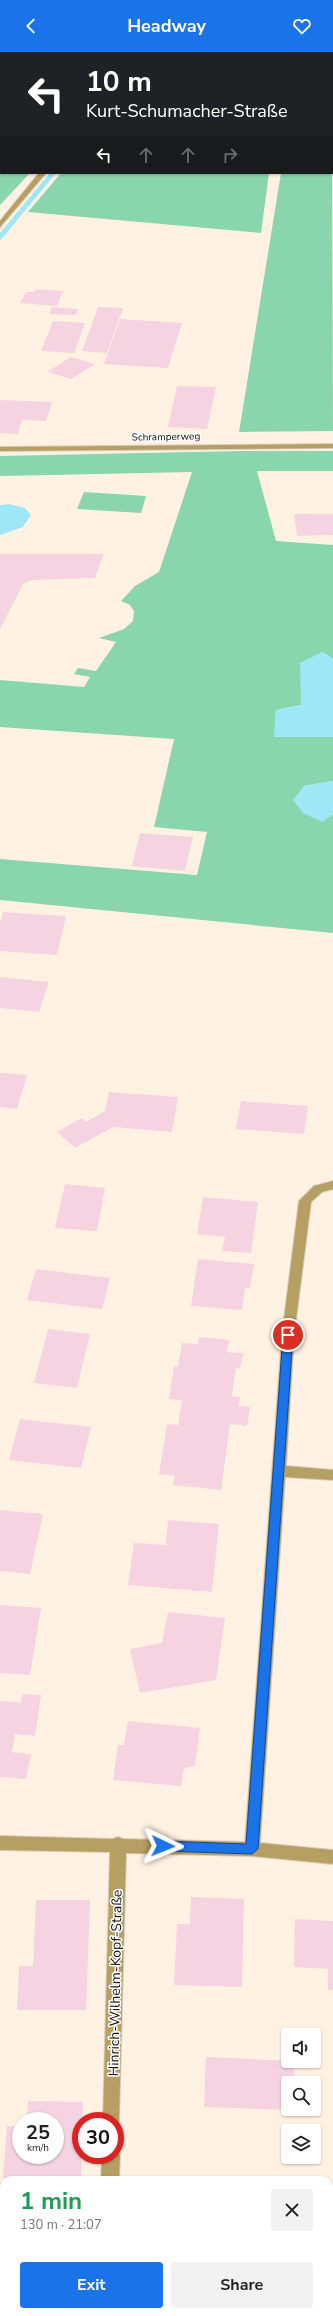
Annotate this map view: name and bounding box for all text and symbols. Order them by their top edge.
text: Headway [127,14,206,38]
icon: back [20,15,42,37]
icon: heart [291,15,313,37]
text: 10 m [86,63,152,101]
icon: left [20,68,72,120]
text: Kurt-Schumacher-Straße [86,99,287,123]
icon: left [93,144,115,166]
icon: ahead [135,144,157,166]
icon: ahead [177,144,199,166]
icon: right [219,144,241,166]
street label: Schramperweg [132,429,200,445]
pin [271,1318,305,1352]
icon: arrive [277,1324,299,1346]
position arrow [142,1825,184,1867]
street label: Hinrich-Wilhelm-Kopf-Straße [104,1890,127,2076]
map controls [281,2028,321,2164]
button: sound [281,2028,321,2068]
button: search [281,2076,321,2116]
speed limit sign: 30 [72,2112,124,2164]
text: 25 [26,2119,50,2146]
button: layers [281,2124,321,2164]
text: km/h [27,2141,49,2155]
text: 1 min [20,2185,82,2217]
button: close [271,2189,313,2231]
text: 130 m · 21:07 [20,2216,102,2234]
button: Exit [20,2262,163,2308]
button: Share [171,2262,313,2308]

